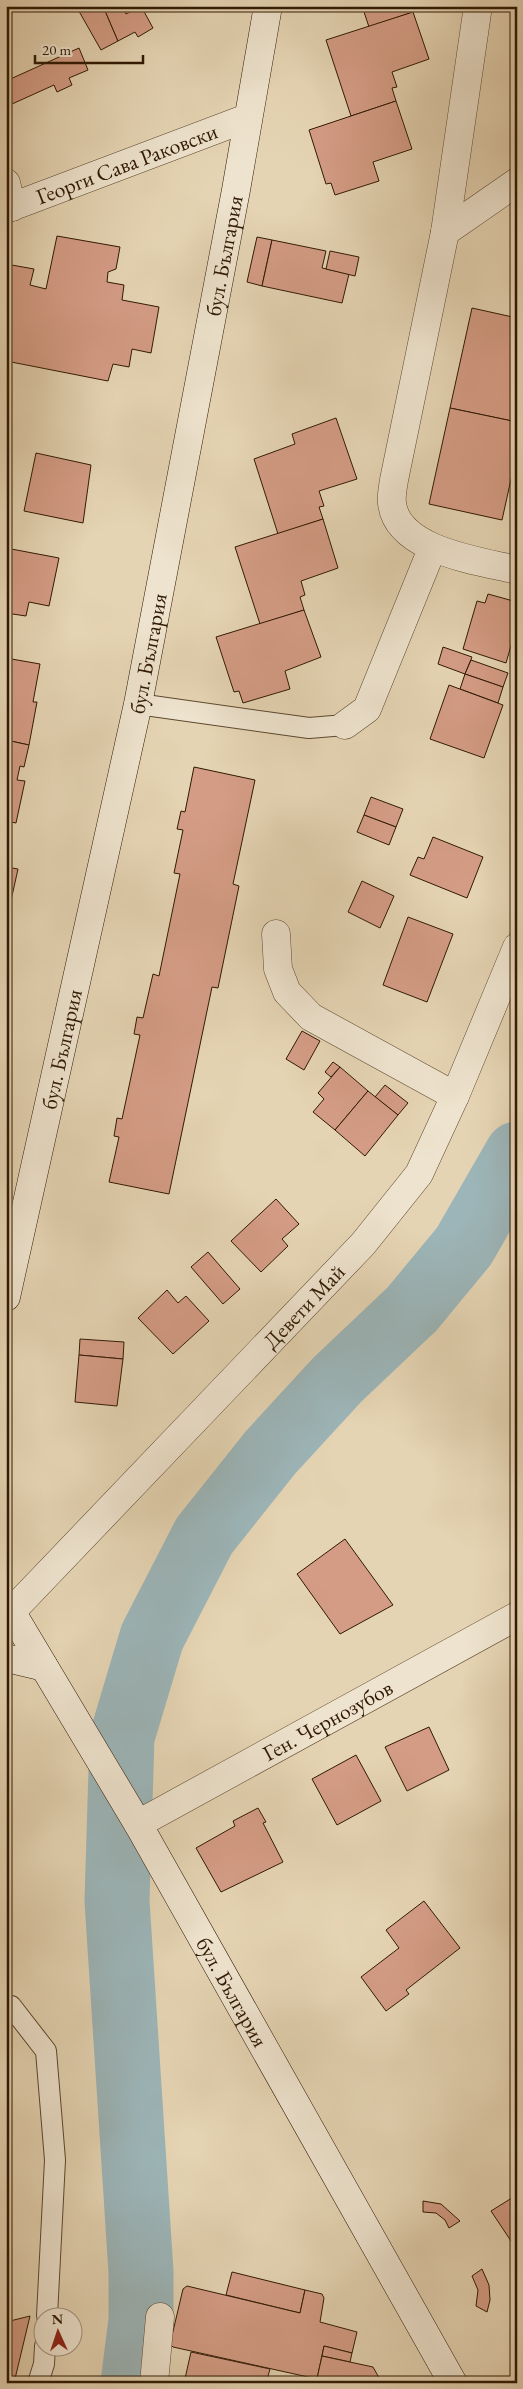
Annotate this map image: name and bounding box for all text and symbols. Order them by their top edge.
scale bar [35,32,142,64]
text: 20 m [42,40,71,59]
street label: Георги Сава Раковски [32,116,222,211]
street label: бул. България [198,193,250,318]
street label: бул. България [122,591,174,717]
street label: бул. България [34,986,89,1112]
street label: Девети Май [257,1257,352,1355]
street label: Ген. Чернозубов [257,1673,398,1768]
street label: бул. България [189,1932,275,2052]
north arrow [32,2306,82,2356]
text: N [51,2310,64,2328]

